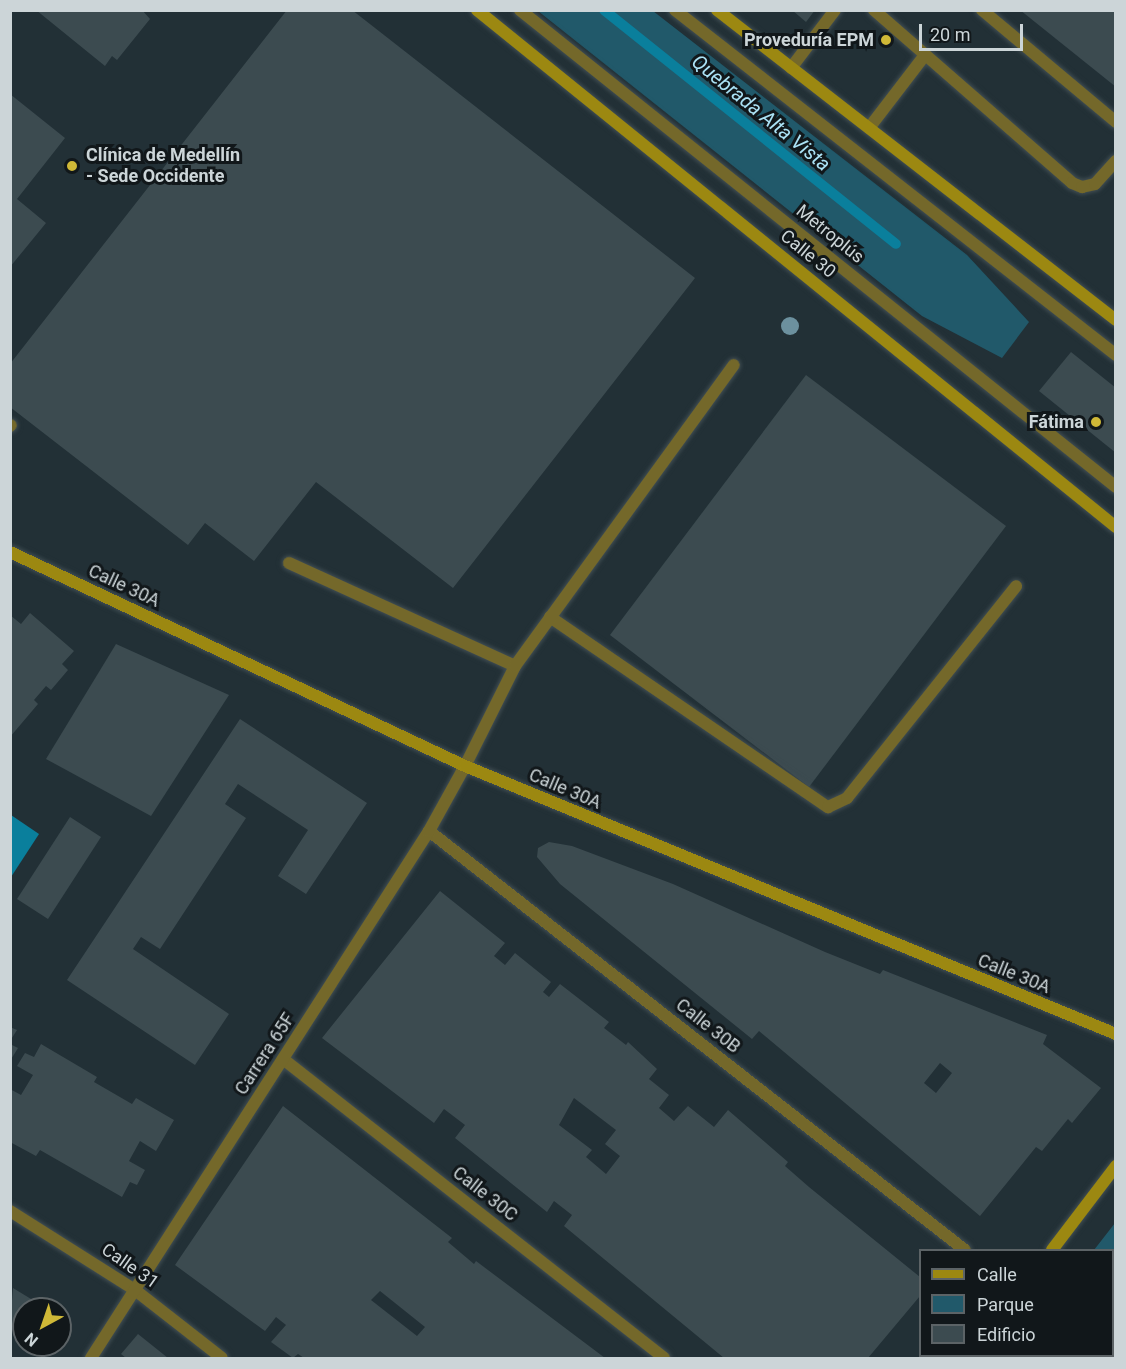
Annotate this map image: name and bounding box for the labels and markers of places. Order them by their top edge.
place label: Proveduría EPM [744,29,874,51]
marker: Proveduría EPM [879,33,893,47]
place label: Clínica de Medellín - Sede Occidente [86,145,240,188]
marker: Clínica de Medellín - Sede Occidente [63,157,81,175]
place label: Fátima [1029,411,1084,433]
marker: Fátima [1089,415,1103,429]

